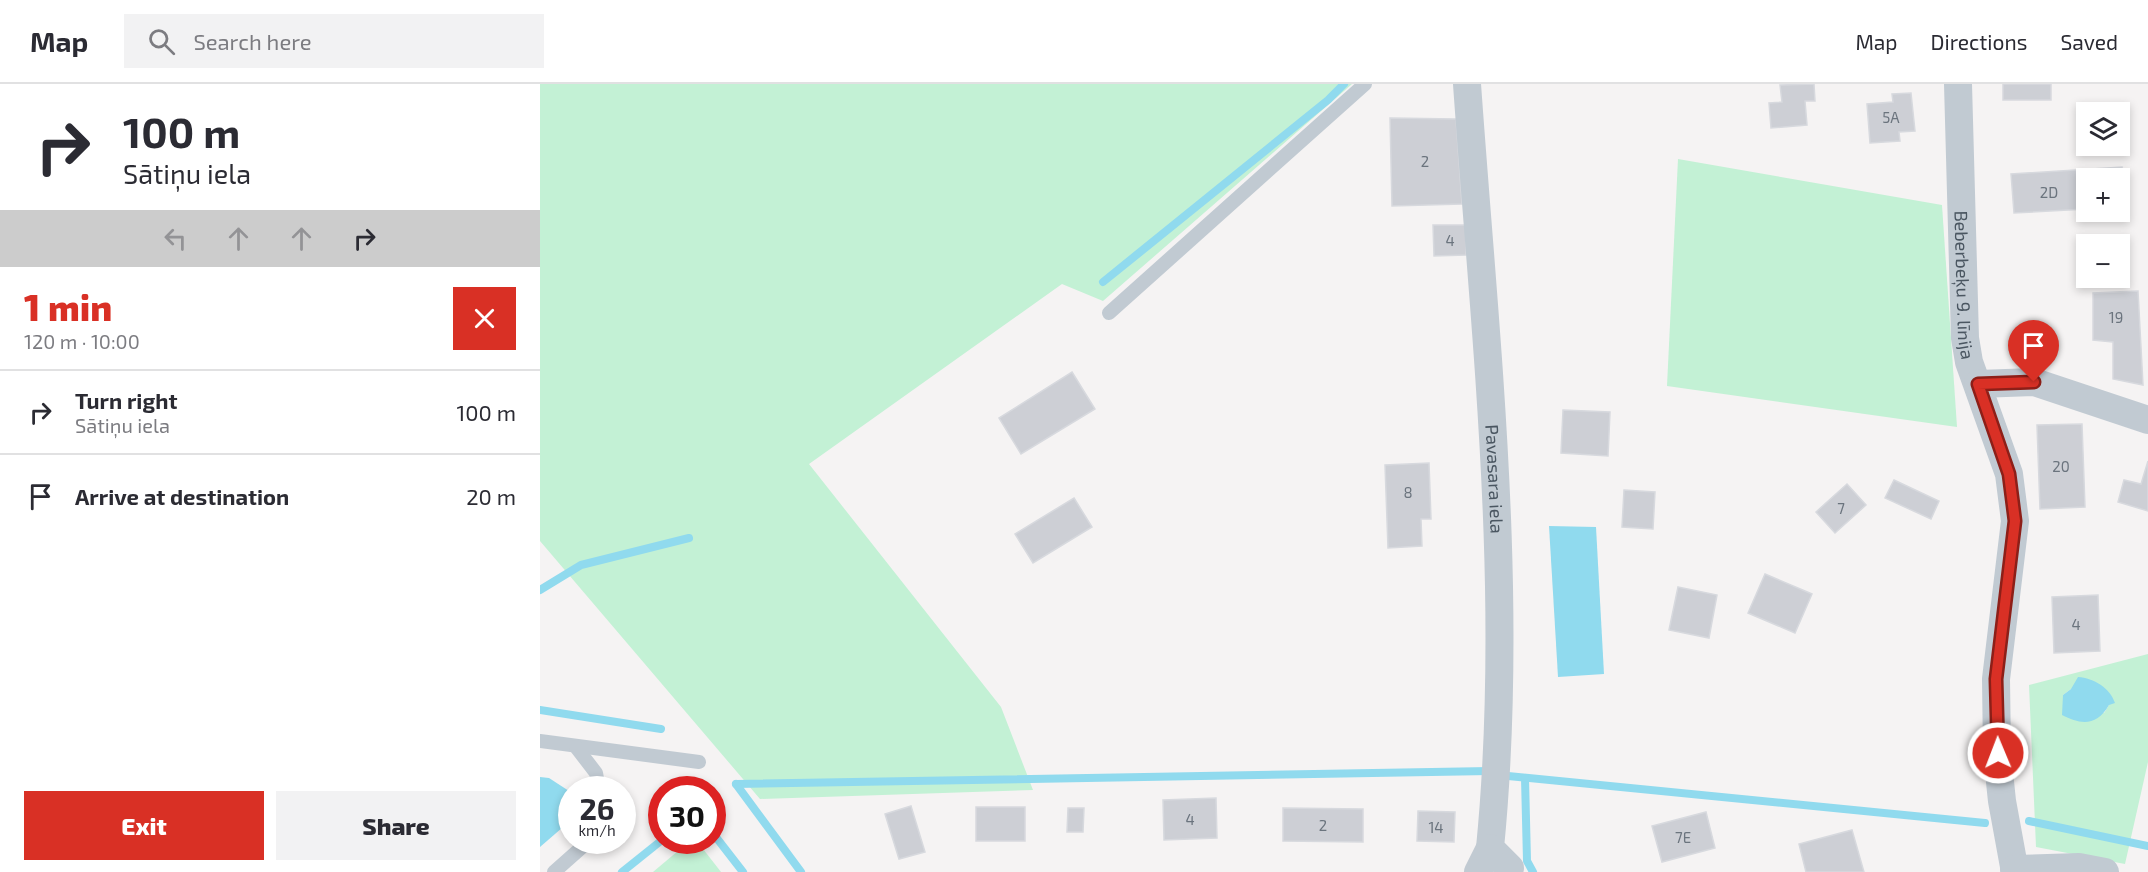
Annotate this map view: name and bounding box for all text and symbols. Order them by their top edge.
search box [124,14,544,68]
text: Map [30,24,88,58]
icon: search [145,25,178,58]
text: Search here [193,28,312,54]
text: Map [1855,29,1898,54]
text: Directions [1931,29,2027,54]
text: Saved [2060,29,2118,54]
map controls [2076,102,2130,288]
button: layers [2076,102,2130,156]
text: 100 m [123,106,240,156]
icon: right [24,108,102,186]
house number: 5A [1882,108,1900,126]
house number: 2 [1421,152,1429,170]
text: Sātiņu iela [123,157,251,189]
button: + [2076,168,2130,222]
house number: 2D [2040,183,2058,201]
street label: Beberbeķu 9. līnija [1950,210,1979,361]
icon: left [159,222,192,255]
icon: ahead [222,222,255,255]
icon: ahead [285,222,318,255]
icon: right [348,222,381,255]
house number: 4 [1445,231,1455,249]
button: − [2076,234,2130,288]
text: 1 min [24,285,112,328]
button: close [453,287,516,350]
house number: 19 [2109,308,2123,326]
pin [2008,320,2059,382]
text: 120 m · 10:00 [24,329,140,353]
icon: arrive [2017,329,2050,362]
text: Turn right [75,387,177,413]
icon: right [24,396,57,429]
text: 100 m [457,399,516,425]
text: Sātiņu iela [75,413,170,437]
street label: Pavasara iela [1481,424,1509,534]
house number: 20 [2052,457,2070,475]
icon: arrive [24,480,57,513]
text: Arrive at destination [75,483,289,509]
text: 20 m [466,483,516,509]
house number: 8 [1403,483,1413,501]
house number: 7 [1837,499,1845,517]
house number: 4 [2071,615,2081,633]
position arrow [1966,721,2030,785]
speed limit sign: 30 [648,776,726,854]
text: 26 [579,790,615,826]
button: Exit [24,791,264,860]
button: Share [276,791,516,860]
house number: 4 [1185,810,1195,828]
house number: 2 [1319,816,1327,834]
house number: 14 [1428,818,1444,836]
text: km/h [578,821,616,839]
house number: 7E [1675,828,1691,846]

